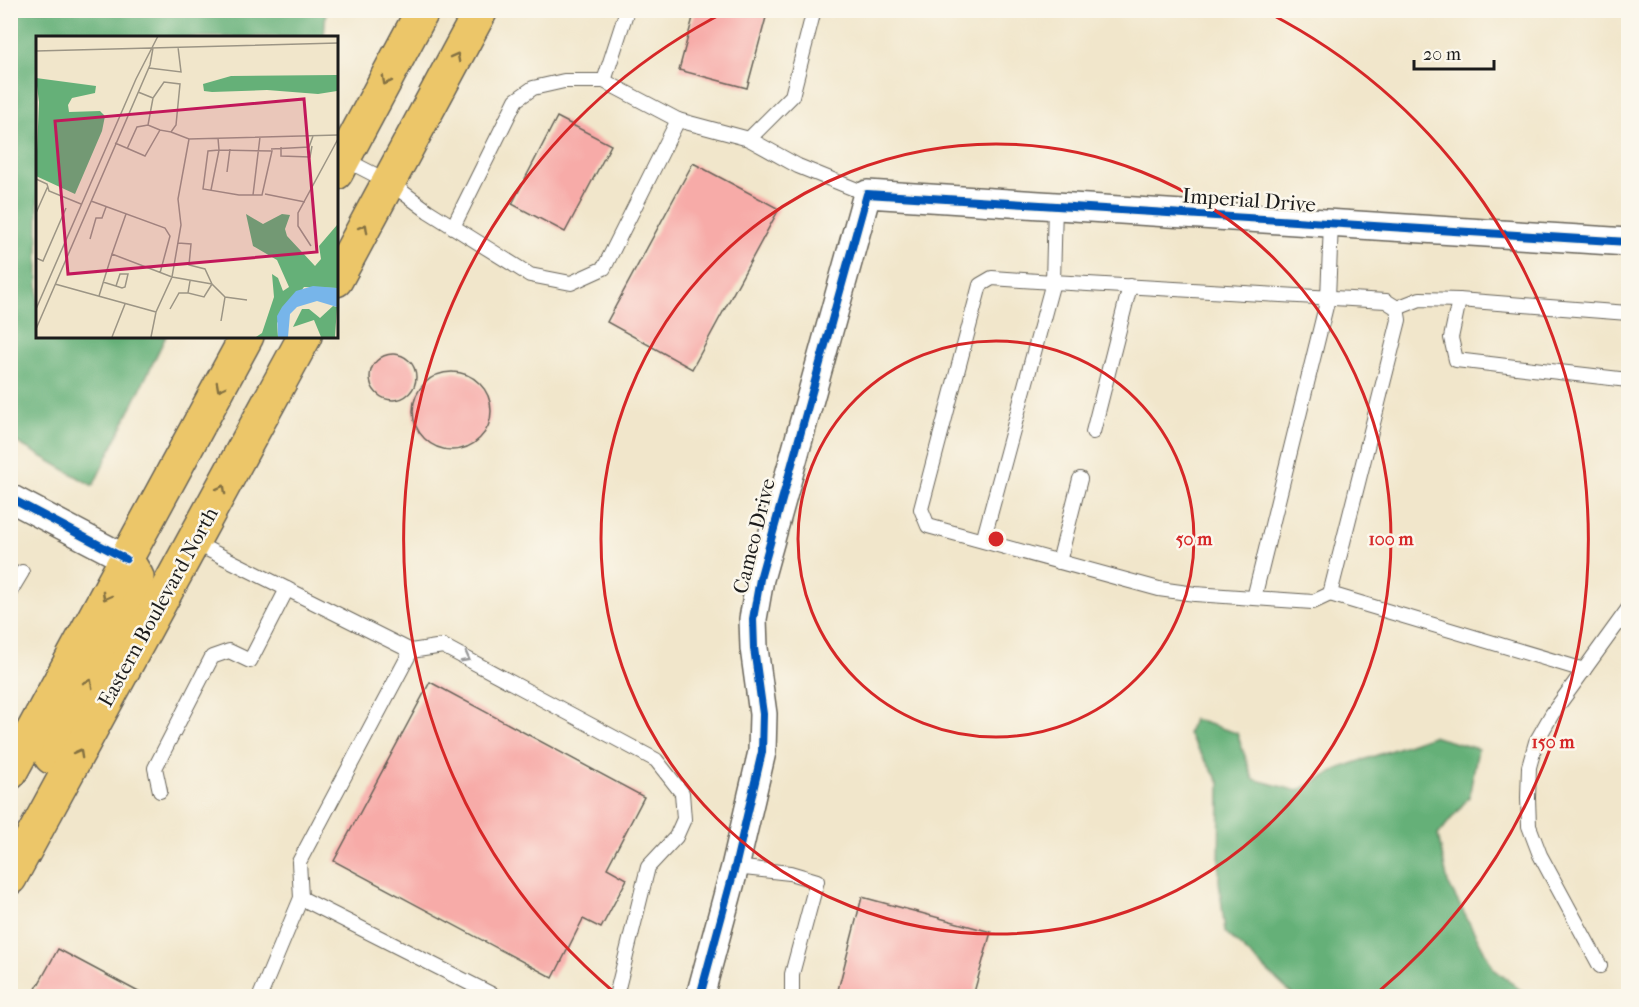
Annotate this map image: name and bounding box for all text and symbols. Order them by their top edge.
scale bar [1414,33,1494,71]
inset map [36,36,338,338]
text: 20 m [1423,44,1461,65]
one-way arrow [449,52,460,63]
one-way arrow [381,74,393,85]
street label: Imperial Drive [1181,183,1317,217]
one-way arrow [357,224,368,235]
one-way arrow [216,381,227,392]
street label: Cameo Drive [728,476,780,596]
one-way arrow [215,485,226,496]
street label: Eastern Boulevard North [93,503,223,711]
centre of rings [986,529,1006,549]
text: 50 m [1176,529,1213,550]
text: 100 m [1368,529,1415,550]
one-way arrow [102,589,113,600]
one-way arrow [460,651,470,662]
one-way arrow [82,678,94,689]
text: 150 m [1532,732,1575,753]
one-way arrow [72,749,83,759]

